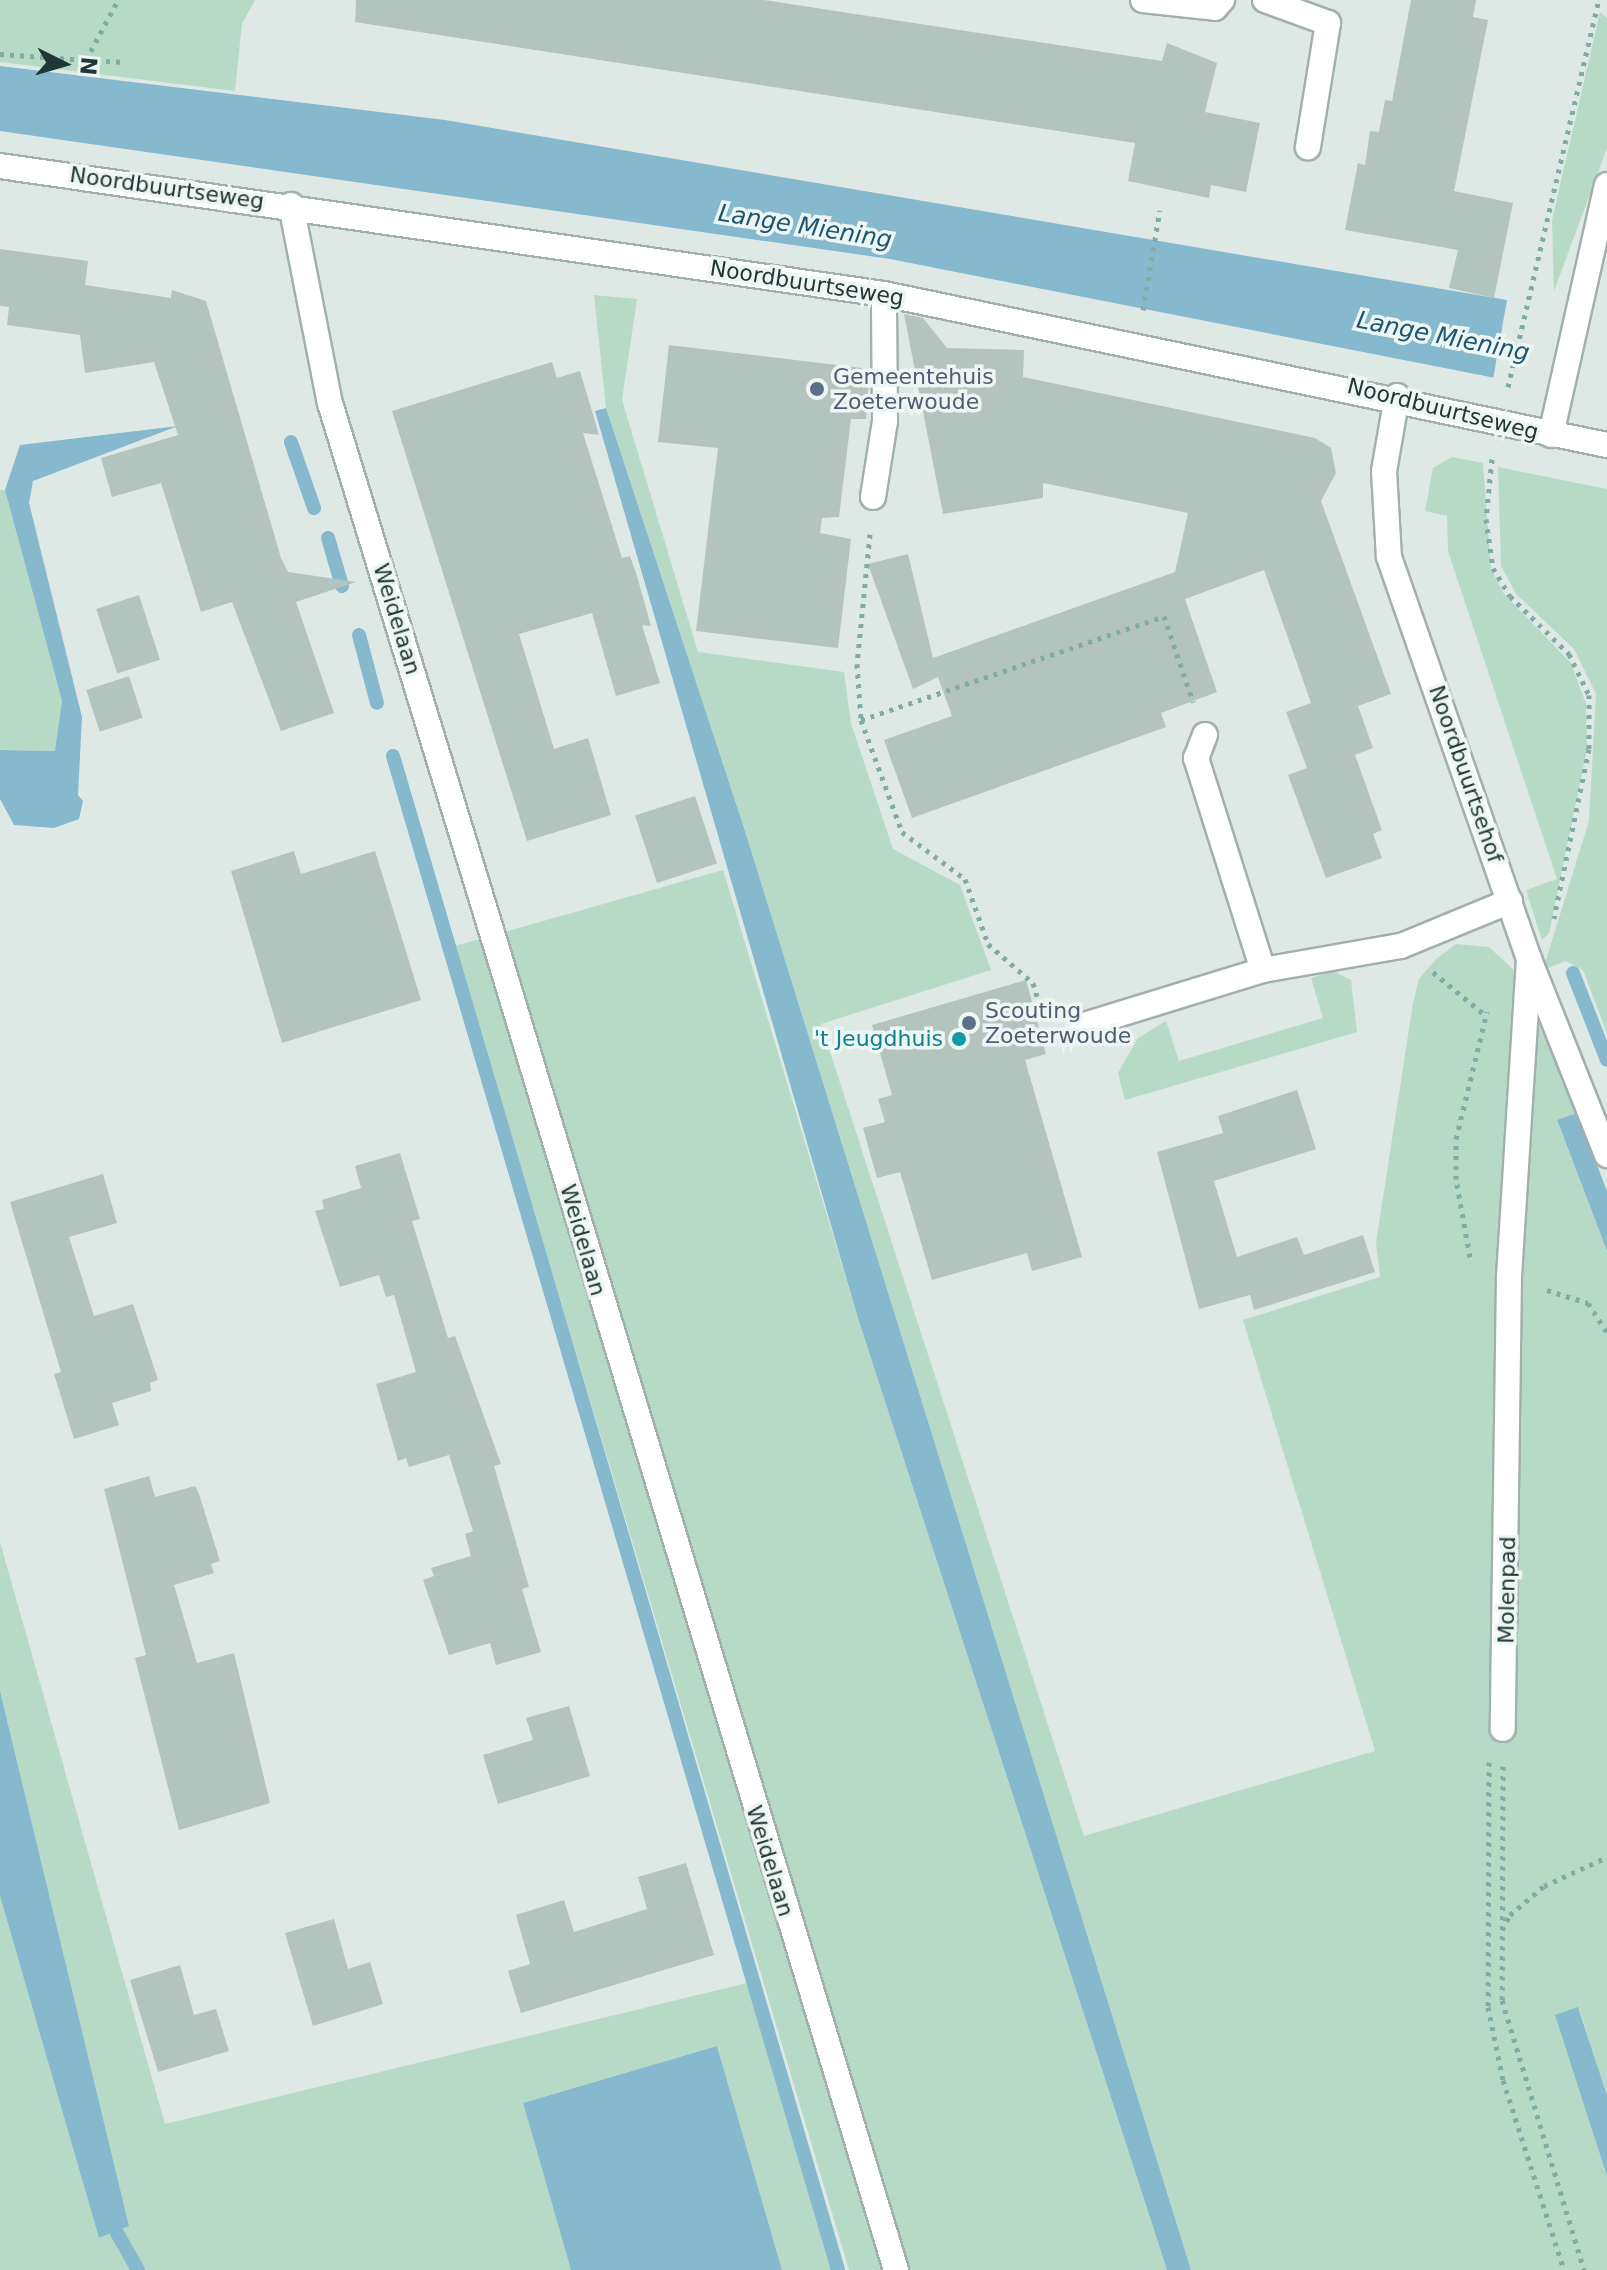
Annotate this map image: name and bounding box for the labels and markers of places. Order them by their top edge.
place label: Gemeentehuis Zoeterwoude [833,363,994,414]
marker: Gemeentehuis Zoeterwoude [808,380,826,398]
place label: Scouting Zoeterwoude [985,997,1131,1048]
marker: Scouting Zoeterwoude [960,1014,978,1032]
place label: 't Jeugdhuis [814,1026,943,1052]
marker: 't Jeugdhuis [950,1030,968,1048]

